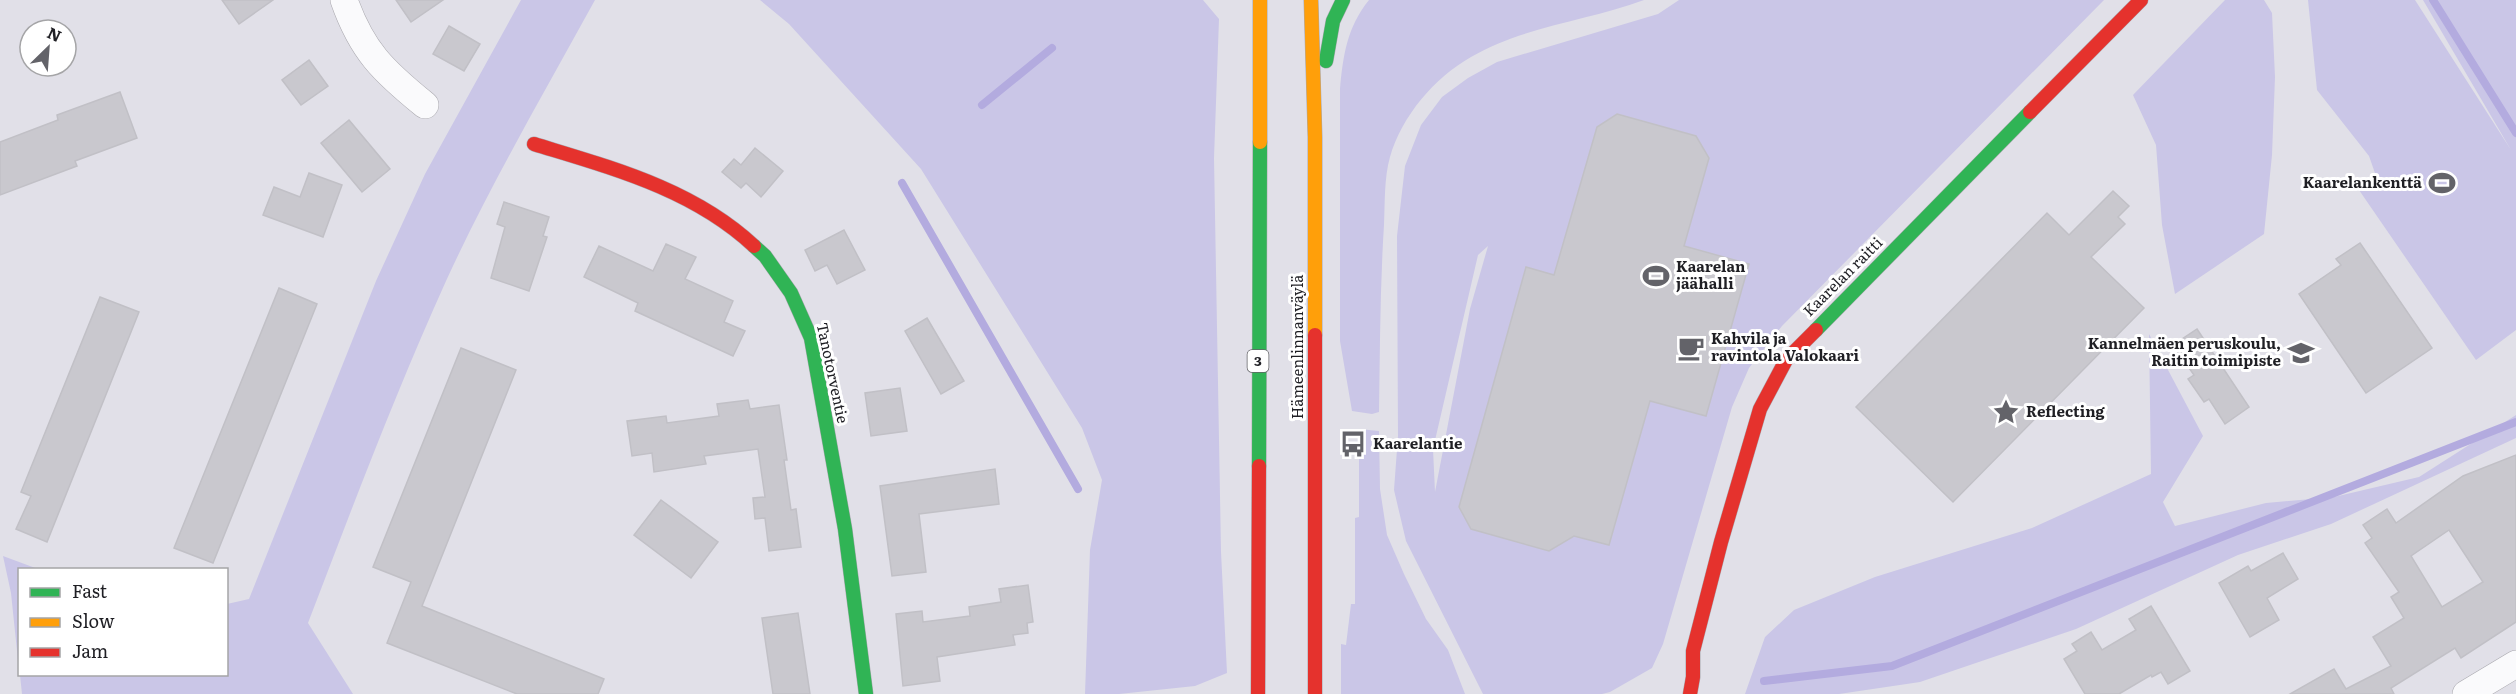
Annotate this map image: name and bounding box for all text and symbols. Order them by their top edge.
north arrow [18,18,78,78]
text: N [44,20,66,47]
sports icon: Kaarelankenttä [2427,168,2457,198]
place label: Kaarelankenttä [2303,170,2422,193]
street label: Kaarelan raitti [1797,231,1887,321]
place label: Kaarelan jäähalli [1676,254,1746,294]
sports icon: Kaarelan jäähalli [1641,261,1671,291]
street label: Hämeenlinnanväylä [1285,274,1308,419]
street label: Tanotorventie [812,320,855,425]
place label: Kahvila ja ravintola Valokaari [1711,326,1860,366]
place label: Kannelmäen peruskoulu, Raitin toimipiste [2088,331,2282,371]
cafe icon: Kahvila ja ravintola Valokaari [1676,333,1706,363]
school or university icon: Kannelmäen peruskoulu, Raitin toimipiste [2286,338,2316,368]
road number: 3 [1248,350,1268,372]
place icon: Reflecting [1991,397,2021,427]
place label: Reflecting [2026,399,2106,422]
bus stop icon: Kaarelantie [1338,429,1368,459]
place label: Kaarelantie [1373,431,1463,454]
legend [18,568,228,676]
text: Fast [72,577,108,604]
text: Slow [72,607,115,634]
text: Jam [72,637,108,664]

